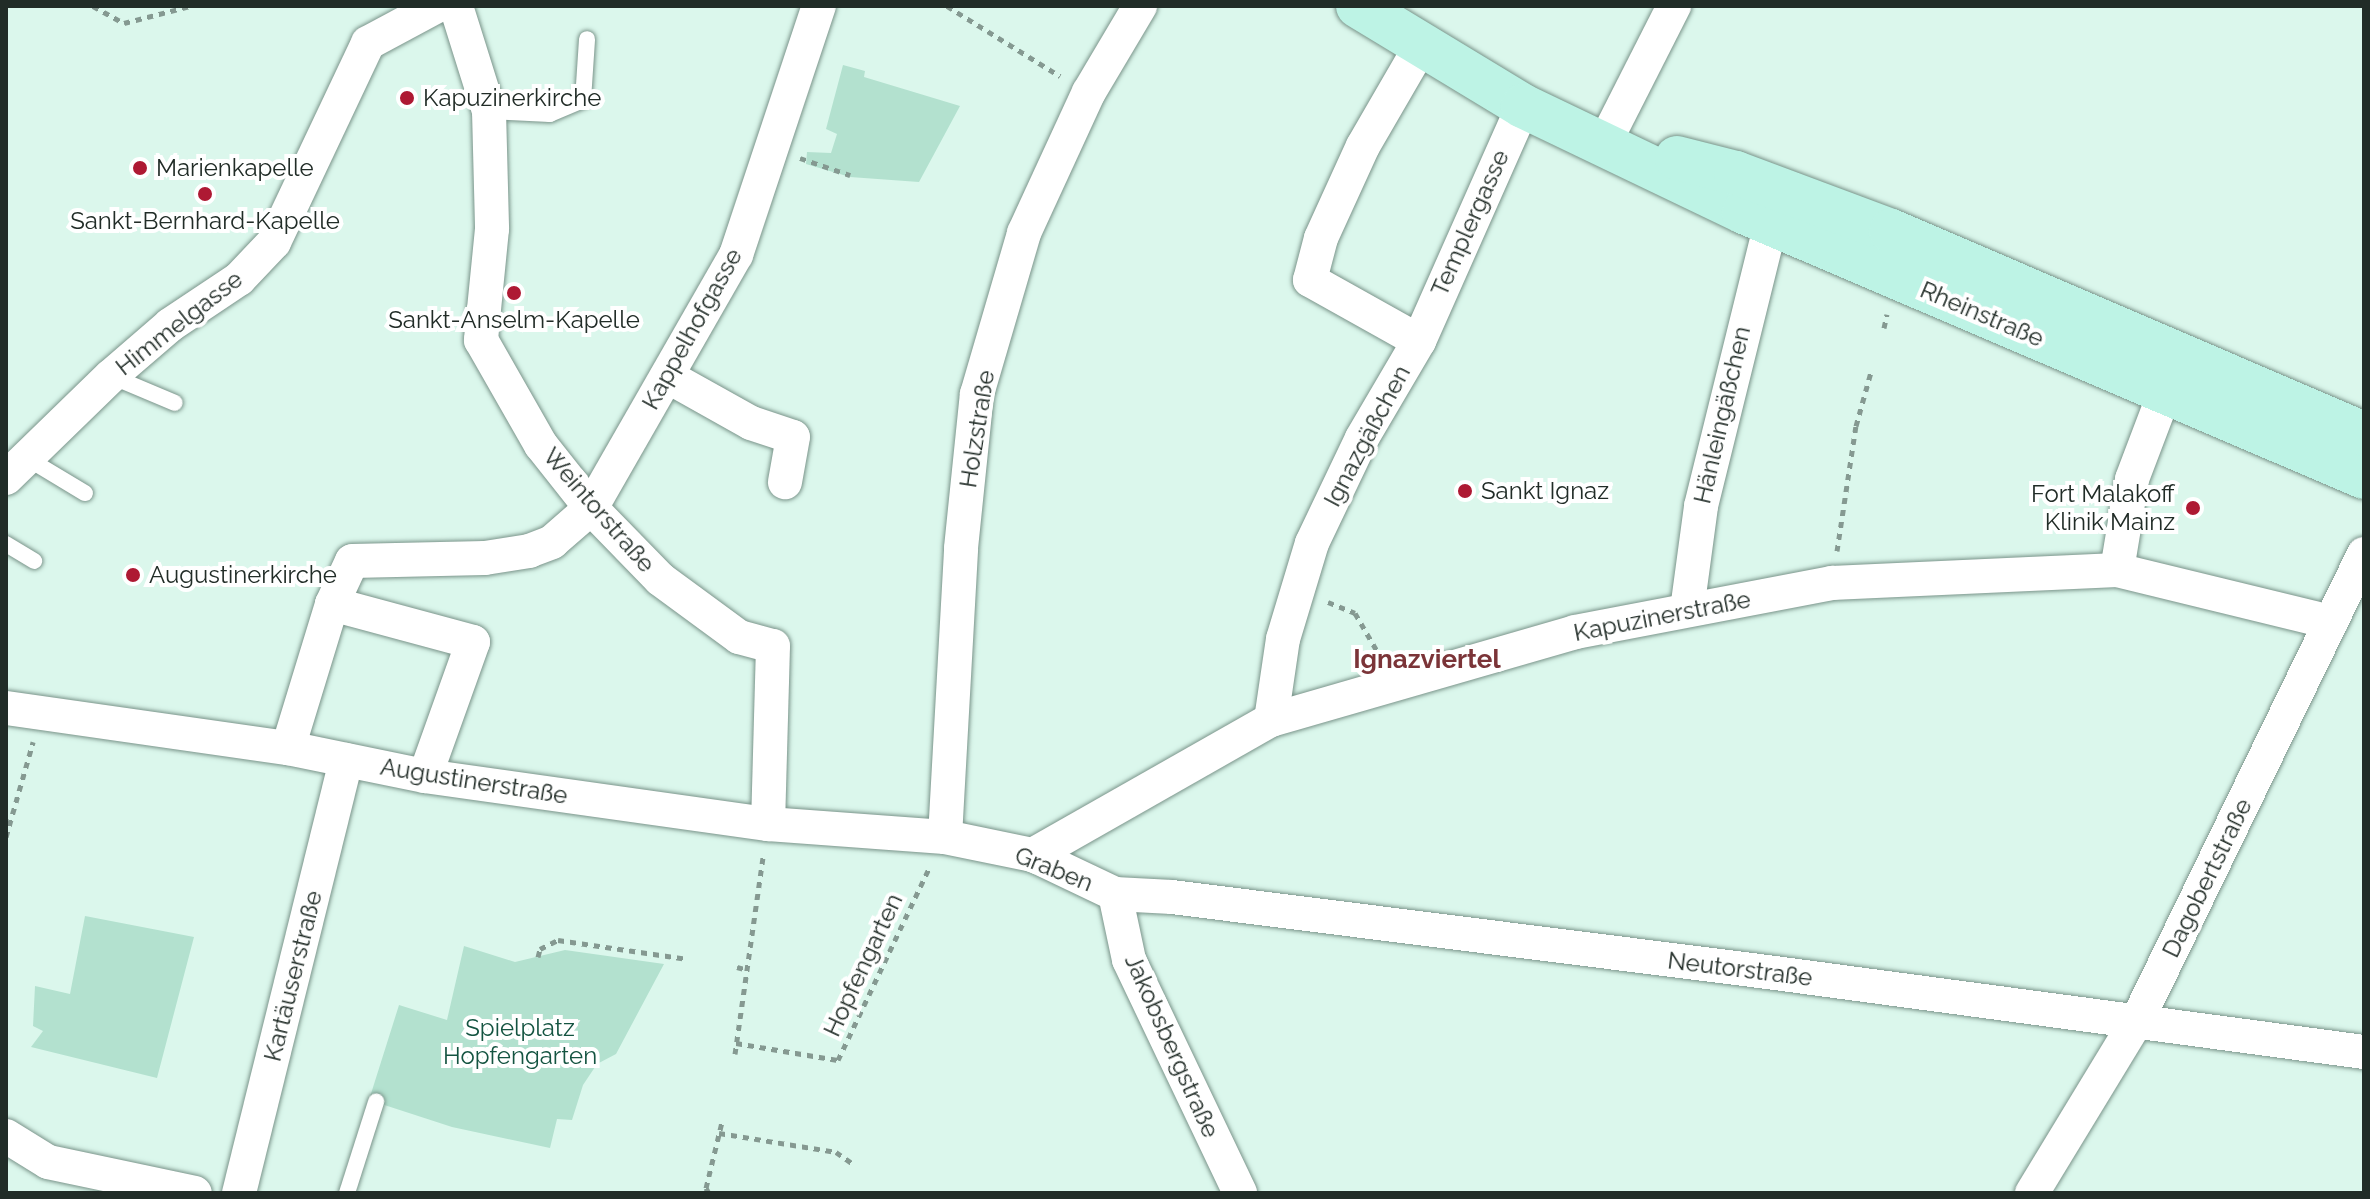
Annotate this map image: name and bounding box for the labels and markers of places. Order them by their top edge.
place label: Kapuzinerkirche [423,84,601,112]
marker: Kapuzinerkirche [398,89,416,107]
place label: Marienkapelle [156,154,314,182]
marker: Marienkapelle [131,159,149,177]
marker: Sankt-Bernhard-Kapelle [196,185,214,203]
place label: Sankt-Bernhard-Kapelle [70,207,340,235]
marker: Sankt-Anselm-Kapelle [505,284,523,302]
place label: Sankt-Anselm-Kapelle [388,306,640,334]
place label: Sankt Ignaz [1481,477,1609,505]
place label: Fort Malakoff Klinik Mainz [2031,480,2175,536]
marker: Sankt Ignaz [1456,482,1474,500]
marker: Fort Malakoff Klinik Mainz [2182,497,2204,519]
place label: Augustinerkirche [149,561,337,589]
marker: Augustinerkirche [124,566,142,584]

